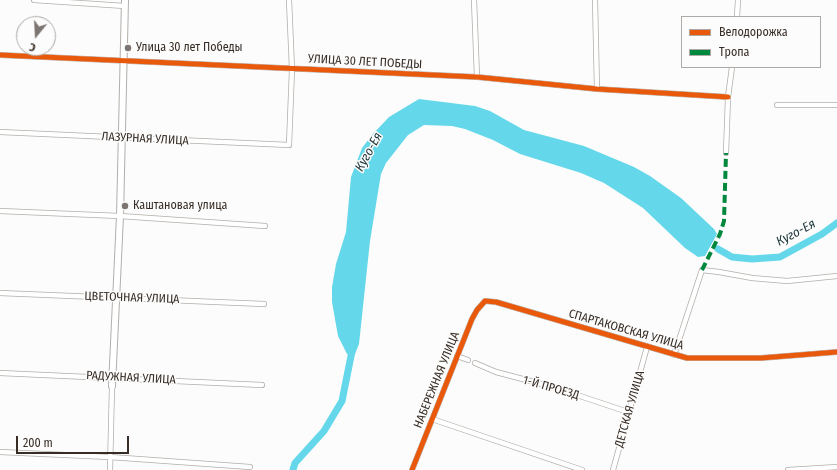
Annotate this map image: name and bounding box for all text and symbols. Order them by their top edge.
north arrow [16,16,56,56]
legend [681,16,821,68]
text: Велодорожка [719,25,788,39]
text: С [28,40,37,54]
place label: Улица 30 лет Победы [136,41,243,55]
marker: Улица 30 лет Победы [123,43,133,53]
text: Тропа [719,45,750,59]
street label: УЛИЦА 30 ЛЕТ ПОБЕДЫ [308,52,422,72]
street label: ЛАЗУРНАЯ УЛИЦА [101,130,189,148]
water label: Куго-Ея [352,130,386,174]
place label: Каштановая улица [133,199,227,213]
marker: Каштановая улица [120,201,130,211]
water label: Куго-Ея [774,216,818,250]
street label: ЦВЕТОЧНАЯ УЛИЦА [84,289,180,307]
street label: СПАРТАКОВСКАЯ УЛИЦА [567,307,685,353]
street label: НАБЕРЕЖНАЯ УЛИЦА [411,330,463,430]
street label: РАДУЖНАЯ УЛИЦА [86,368,176,388]
street label: ДЕТСКАЯ УЛИЦА [612,369,648,449]
street label: 1-Й ПРОЕЗД [521,373,581,403]
scale bar [18,428,131,454]
text: 200 m [23,436,53,450]

